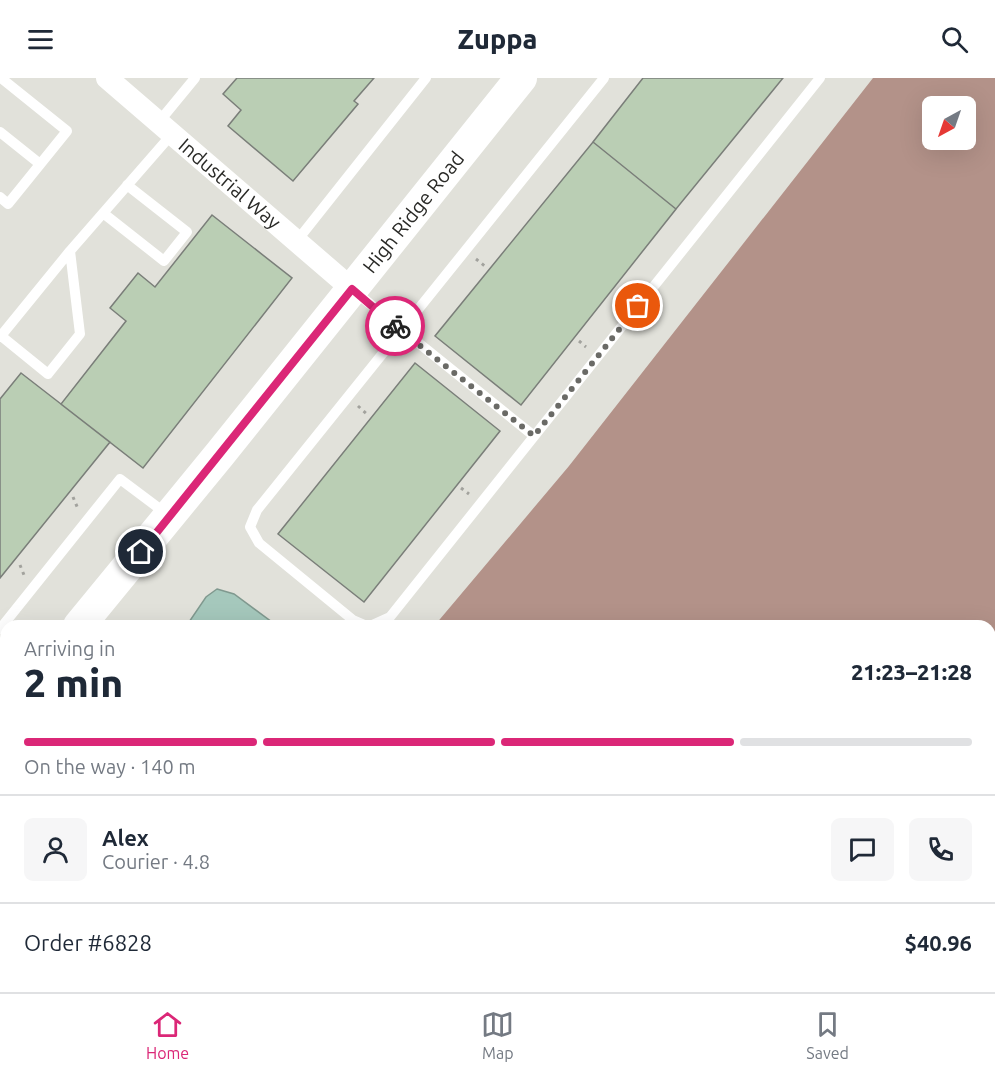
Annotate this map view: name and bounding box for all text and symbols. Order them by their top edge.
icon: menu [24,23,57,56]
icon: search [938,23,971,56]
text: Zuppa [458,24,537,54]
north arrow [922,96,976,150]
map controls [922,96,976,150]
street label: Industrial Way [175,133,286,234]
street label: High Ridge Road [358,147,469,277]
pin [612,280,663,331]
icon: bag [621,289,654,322]
courier [365,296,425,356]
icon: bike [379,310,412,343]
pin [115,526,166,577]
icon: home [124,535,157,568]
text: Arriving in [24,637,115,660]
text: 21:23–21:28 [851,659,972,684]
text: 2 min [24,661,123,704]
text: On the way · 140 m [24,755,196,778]
button: person [24,818,87,881]
button: chat [831,818,894,881]
button: phone [909,818,972,881]
text: Alex [102,825,149,850]
text: Courier · 4.8 [102,850,210,873]
text: Order #6828 [24,930,152,955]
text: $40.96 [905,930,972,955]
tab: Home [146,1008,189,1062]
tab: Map [481,1008,514,1062]
tab: Saved [806,1008,849,1062]

